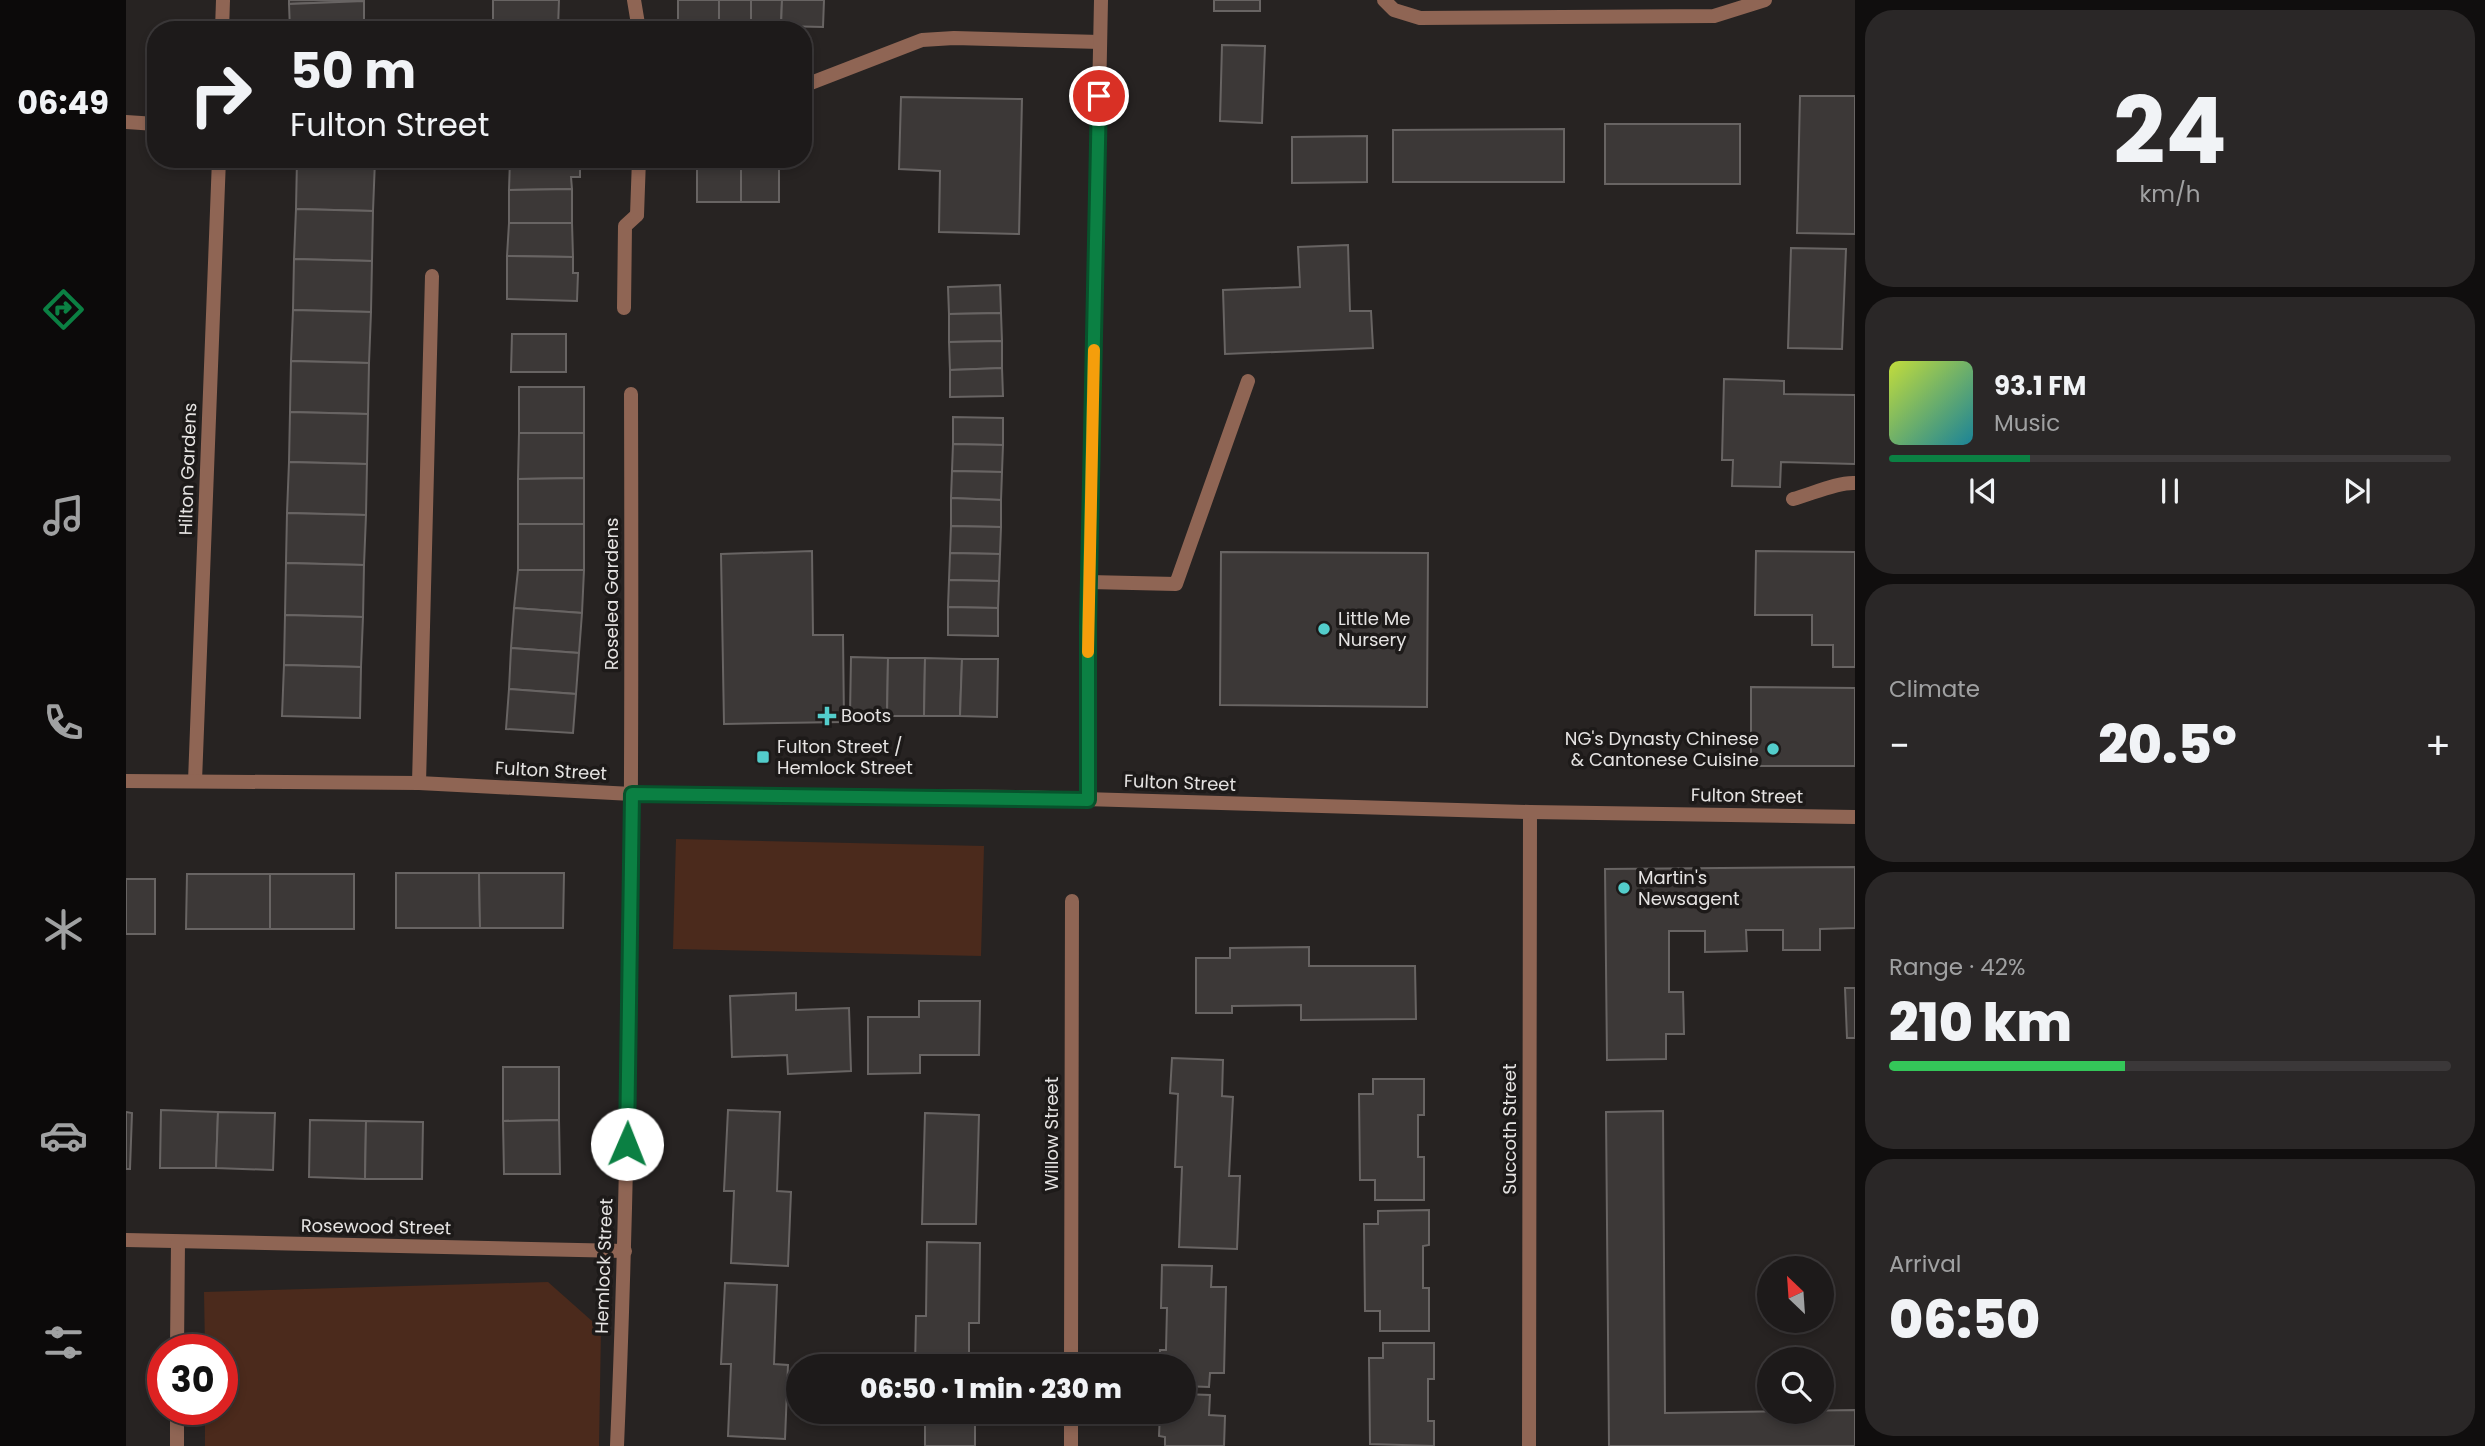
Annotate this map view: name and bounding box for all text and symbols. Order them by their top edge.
text: 50 m [290,37,416,105]
icon: right [175,49,266,140]
pin [1069,66,1129,126]
text: 24 [2113,67,2227,195]
icon: arrive [1080,77,1118,115]
text: 06:49 [17,80,109,125]
text: Fulton Street [290,102,489,147]
text: km/h [2139,178,2201,210]
icon: directions [39,285,88,334]
text: 93.1 FM [1994,368,2086,404]
street label: Hilton Gardens [173,402,202,536]
text: Music [1994,407,2060,439]
icon: previous [1964,472,2002,510]
icon: pause [2151,472,2189,510]
icon: next [2338,472,2376,510]
icon: music [39,491,88,540]
street label: Roselea Gardens [599,518,624,670]
place label: Little Me Nursery [1338,606,1410,652]
marker: Little Me Nursery [1316,621,1332,637]
text: Climate [1889,673,1980,705]
icon: phone [39,698,88,747]
place label: Boots [841,703,891,728]
marker: Boots [819,708,835,724]
text: 20.5° [2098,708,2237,781]
text: − [1889,719,1910,772]
text: + [2425,719,2451,772]
place label: NG's Dynasty Chinese & Cantonese Cuisine [1565,726,1759,772]
place label: Fulton Street / Hemlock Street [777,734,913,780]
marker: NG's Dynasty Chinese & Cantonese Cuisine [1765,741,1781,757]
marker: Fulton Street / Hemlock Street [755,749,771,765]
street label: Fulton Street [494,755,608,786]
street label: Fulton Street [1124,768,1236,797]
street label: Fulton Street [1691,782,1803,809]
place label: Martin's Newsagent [1638,865,1740,911]
marker: Martin's Newsagent [1616,880,1632,896]
icon: climate [39,905,88,954]
text: Range · 42% [1889,951,2025,983]
text: 210 km [1889,986,2072,1059]
street label: Succoth Street [1497,1063,1522,1195]
street label: Willow Street [1039,1077,1064,1191]
position arrow [590,1107,664,1181]
icon: car [39,1111,88,1160]
street label: Hemlock Street [589,1198,618,1334]
street label: Rosewood Street [301,1213,451,1240]
text: Arrival [1889,1248,1961,1280]
north arrow [1757,1256,1834,1334]
map controls [1757,1256,1834,1424]
text: 06:50 [1889,1283,2040,1356]
icon: filters [39,1318,88,1367]
speed limit sign: 30 [147,1334,238,1425]
button: search [1757,1347,1834,1424]
text: 06:50 · 1 min · 230 m [860,1371,1122,1407]

